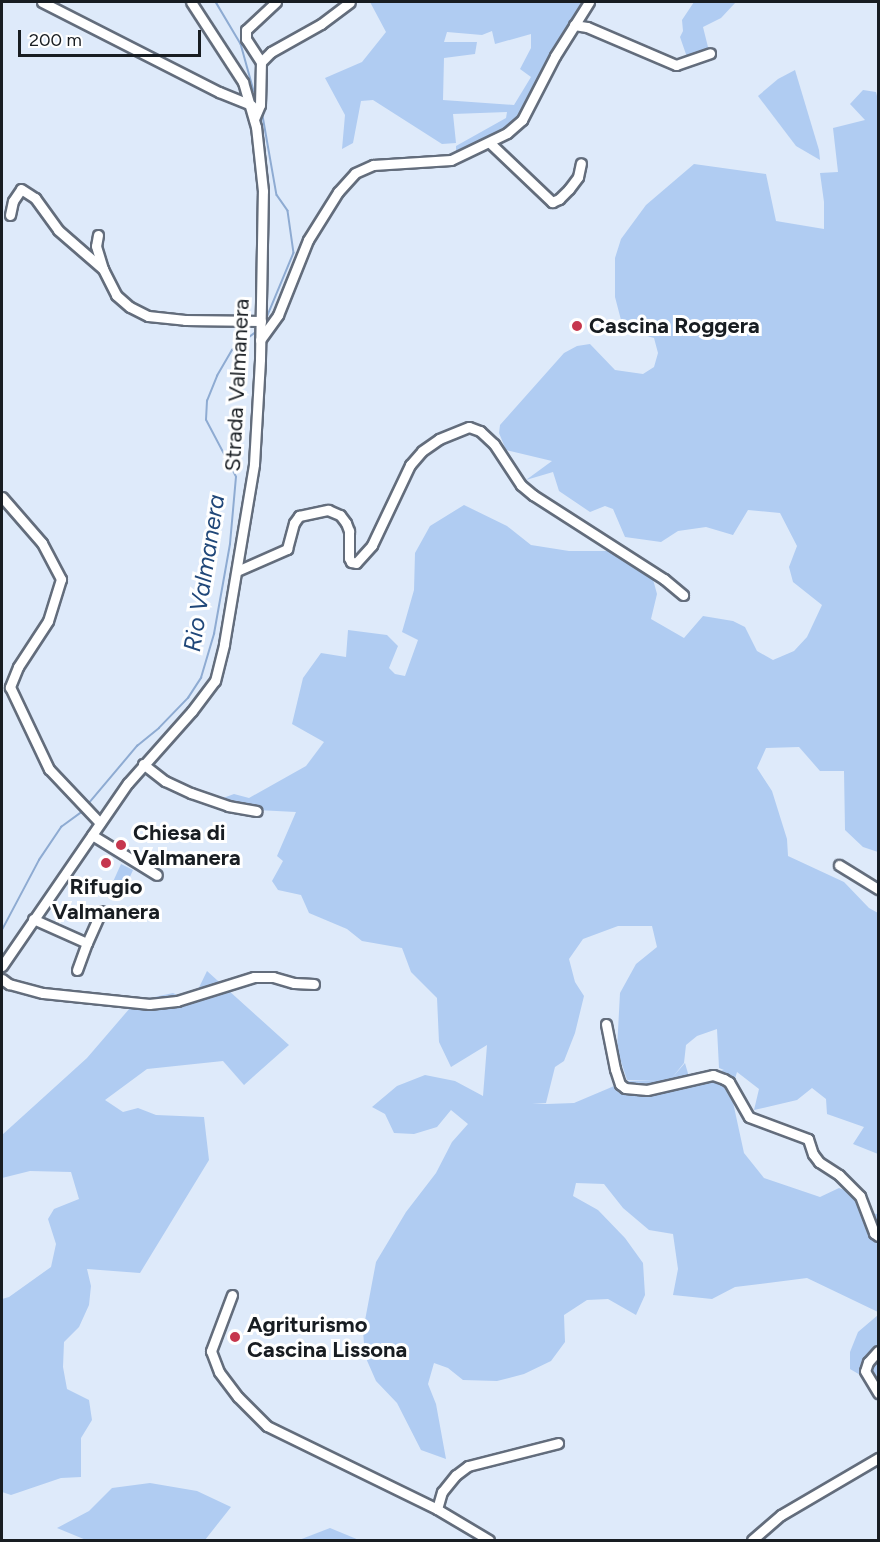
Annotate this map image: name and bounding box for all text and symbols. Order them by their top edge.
scale bar [21,18,204,56]
text: 200 m [29,29,82,51]
street label: Strada Valmanera [219,298,255,472]
place label: Cascina Roggera [589,313,760,339]
marker: Cascina Roggera [570,319,584,333]
water label: Rio Valmanera [177,492,231,654]
place label: Chiesa di Valmanera [133,819,241,870]
marker: Chiesa di Valmanera [114,838,128,852]
marker: Rifugio Valmanera [99,856,113,870]
place label: Rifugio Valmanera [52,873,160,924]
place label: Agriturismo Cascina Lissona [247,1311,407,1362]
marker: Agriturismo Cascina Lissona [228,1330,242,1344]

